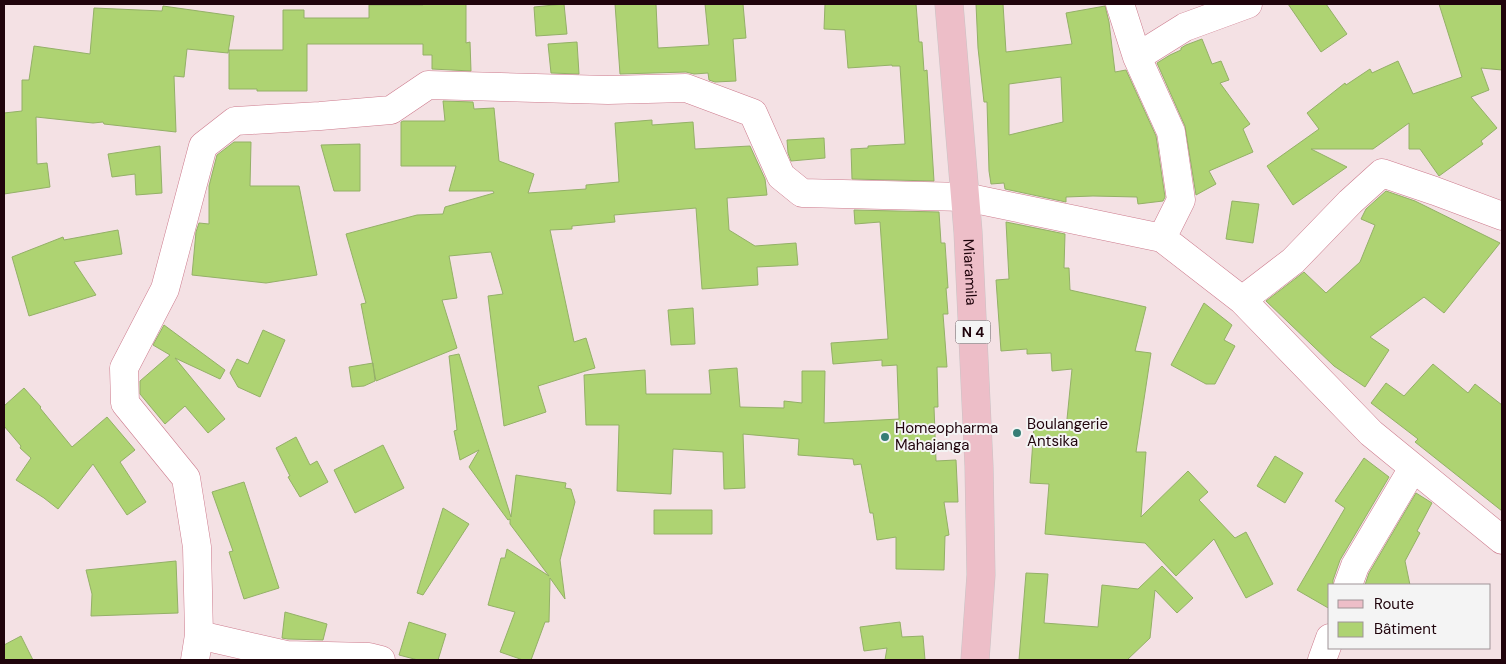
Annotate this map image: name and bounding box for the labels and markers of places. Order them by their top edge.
place label: Boulangerie Antsika [1027,414,1108,451]
place label: Homeopharma Mahajanga [895,418,998,455]
marker: Boulangerie Antsika [1011,427,1023,439]
marker: Homeopharma Mahajanga [879,431,891,443]

